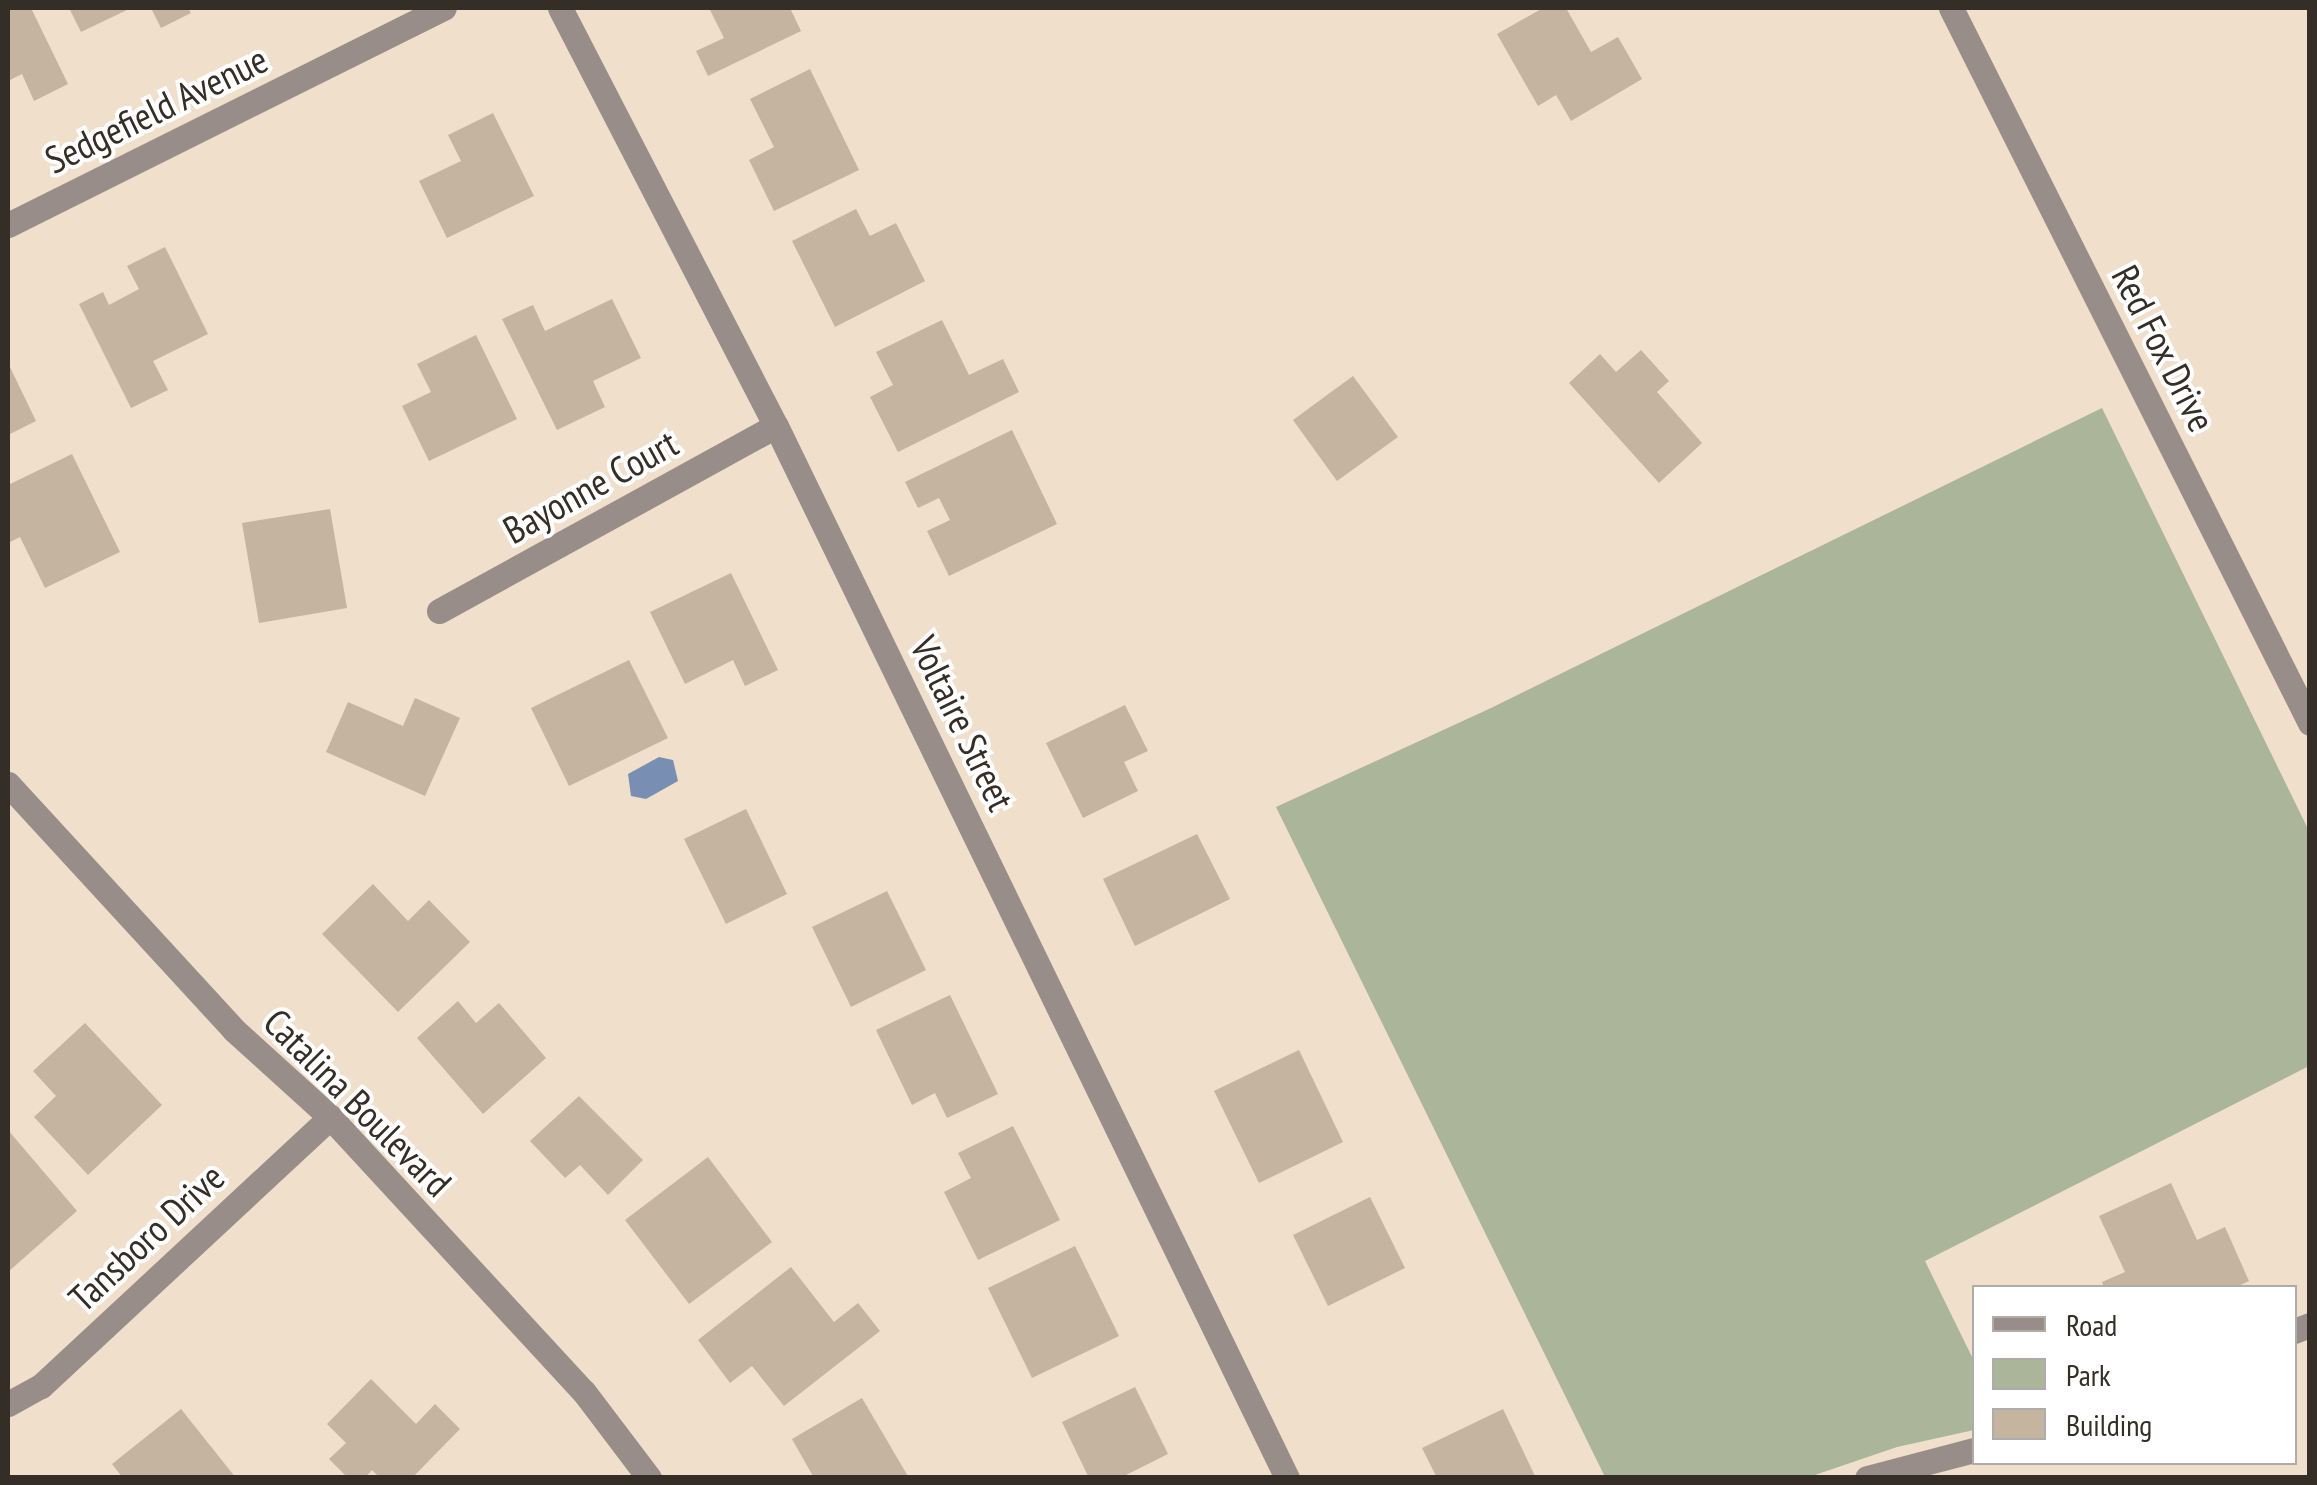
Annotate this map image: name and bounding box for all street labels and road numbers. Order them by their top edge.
street label: Sedgefield Avenue [37,35,275,183]
street label: Red Fox Drive [2103,257,2225,439]
street label: Bayonne Court [495,420,685,552]
street label: Voltaire Street [901,629,1025,817]
street label: Catalina Boulevard [255,999,461,1205]
street label: Tansboro Drive [59,1154,233,1320]

